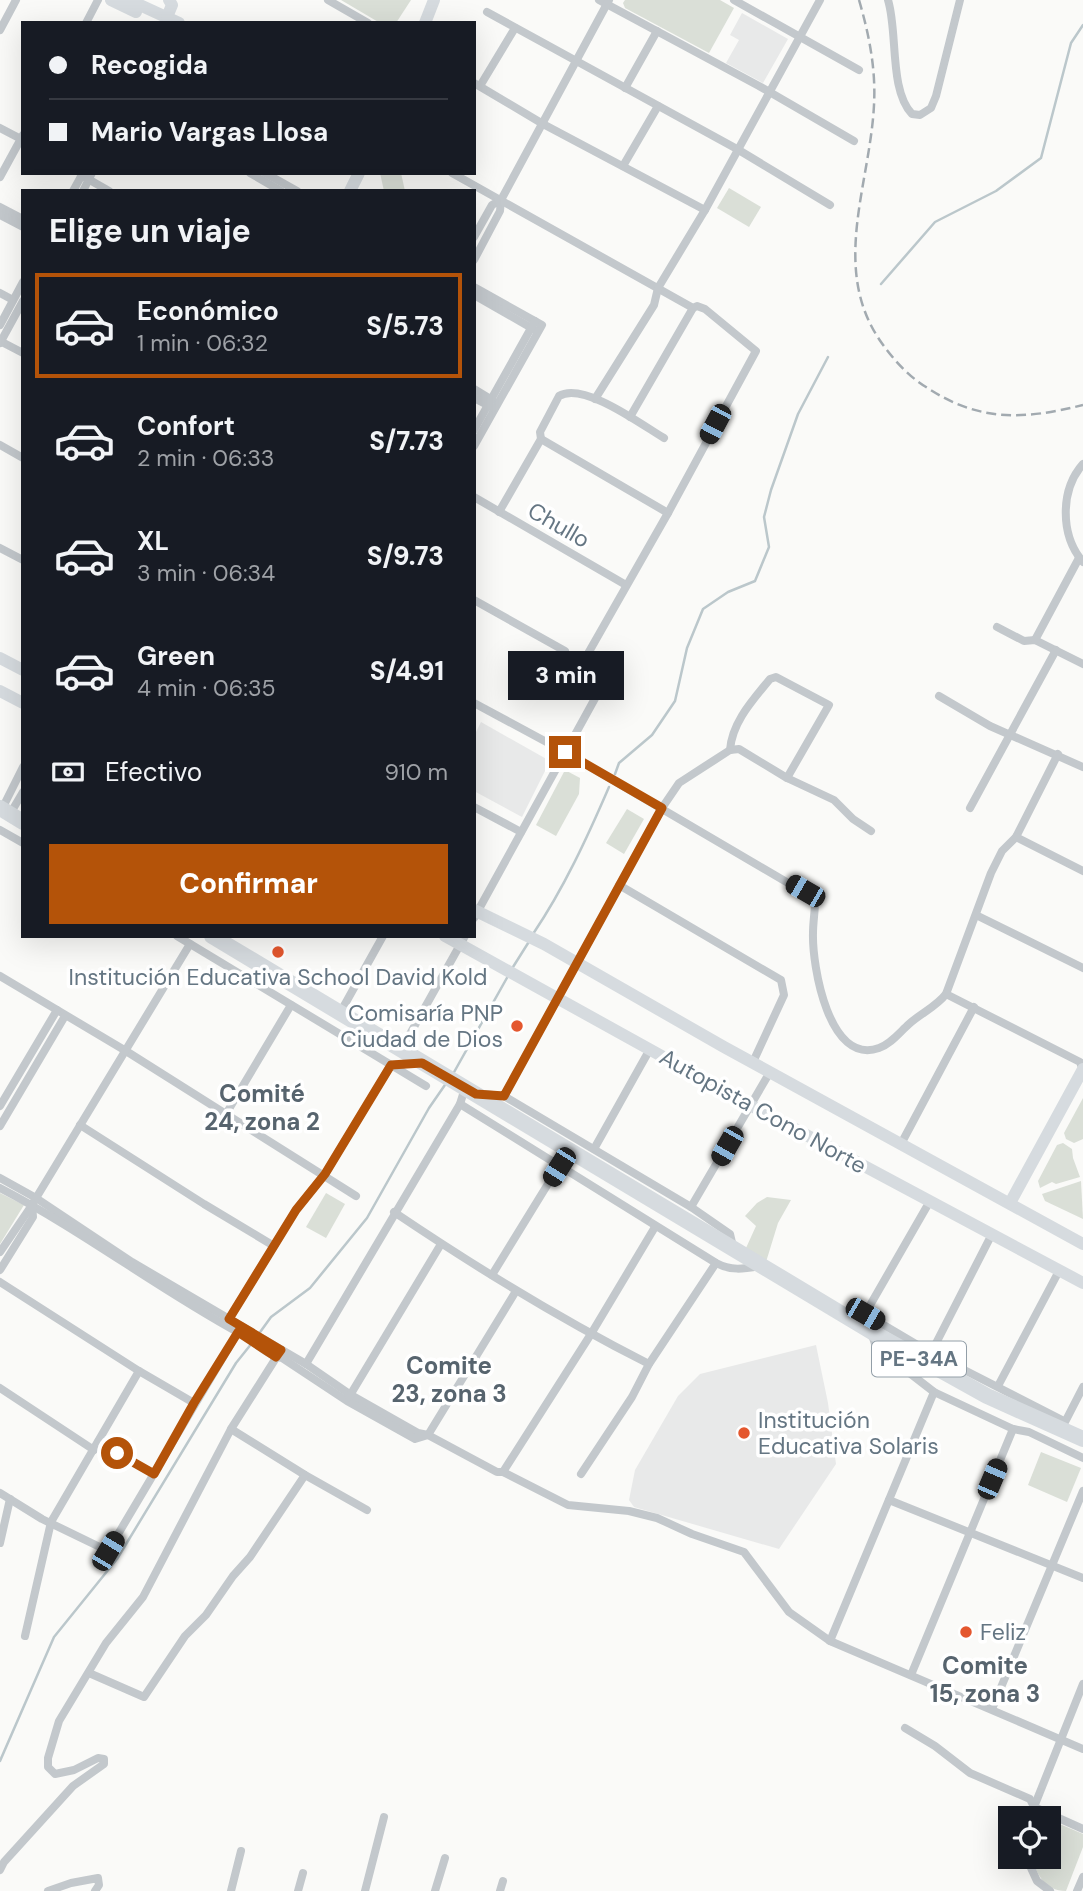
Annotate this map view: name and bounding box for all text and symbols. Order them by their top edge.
text: Recogida [91,48,208,82]
text: Mario Vargas Llosa [91,115,328,149]
text: Elige un viaje [49,210,251,252]
icon: car [53,294,116,357]
text: Económico [137,294,279,328]
text: S/5.73 [366,309,444,343]
text: 1 min · 06:32 [137,328,268,358]
car [696,401,735,447]
icon: car [53,409,116,472]
text: Confort [137,409,235,443]
text: S/7.73 [369,424,444,458]
text: 2 min · 06:33 [137,443,274,473]
street label: Chullo [523,495,595,555]
icon: car [53,524,116,587]
text: XL [137,524,169,558]
text: S/9.73 [367,539,444,573]
text: 3 min · 06:34 [137,558,275,588]
icon: car [53,639,116,702]
text: Green [137,639,215,673]
callout: 3 min [507,650,623,700]
text: S/4.91 [370,654,444,688]
text: 3 min [535,660,597,690]
text: 4 min · 06:35 [137,673,276,703]
route end [549,736,581,768]
icon: cash [49,753,87,791]
text: Efectivo [105,755,202,789]
text: 910 m [384,757,448,787]
button: Confirmar [49,844,448,924]
car [782,871,829,911]
marker: Institución Educativa School David Kold [270,944,286,960]
place label: Institución Educativa School David Kold [69,962,487,992]
place label: Comisaría PNP Ciudad de Dios [340,998,503,1054]
marker: Comisaría PNP Ciudad de Dios [509,1018,525,1034]
street label: Autopista Cono Norte [654,1042,872,1180]
district label: Comité 24, zona 2 [204,1078,320,1137]
car [708,1123,747,1169]
car [539,1144,580,1190]
car [842,1294,889,1334]
road number: PE-34A [872,1342,966,1376]
district label: Comite 23, zona 3 [391,1350,507,1409]
place label: Institución Educativa Solaris [758,1405,939,1461]
marker: Institución Educativa Solaris [736,1425,752,1441]
route start [101,1437,133,1469]
car [975,1456,1010,1502]
car [89,1528,128,1574]
place label: Feliz [980,1617,1026,1647]
marker: Feliz [958,1624,974,1640]
district label: Comite 15, zona 3 [930,1650,1040,1709]
map controls [998,1806,1061,1869]
button: locate [998,1806,1061,1869]

